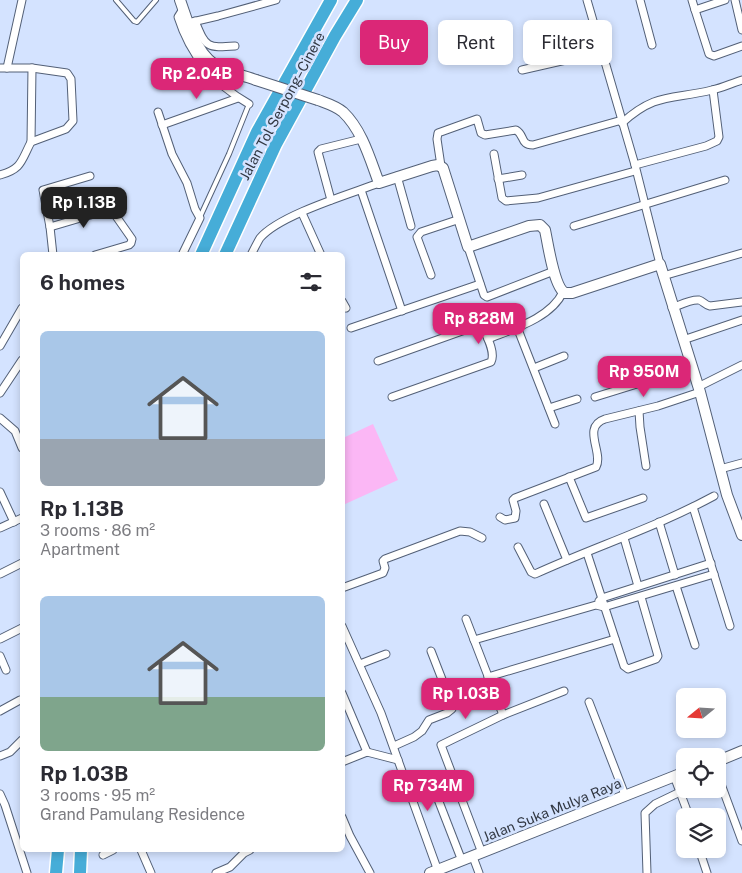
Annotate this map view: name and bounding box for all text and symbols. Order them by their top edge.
chip: Buy [360,20,428,65]
chip: Rent [438,20,513,65]
chip: Filters [523,20,612,65]
street label: Jalan Tol Serpong–Cinere [236,29,328,183]
pin: Rp 2.04B [145,58,249,100]
text: Rp 2.04B [162,64,232,83]
pin: Rp 1.13B [32,186,136,229]
text: Rp 1.13B [52,193,116,212]
icon: filters [297,268,325,296]
text: 6 homes [40,270,125,295]
pin: Rp 828M [433,302,525,345]
text: Rp 828M [444,309,514,328]
pin: Rp 950M [598,356,690,398]
text: Rp 950M [609,362,679,381]
icon: home [138,363,228,453]
text: Rp 1.13B [40,496,124,521]
text: 3 rooms · 86 m² [40,521,155,540]
text: Apartment [40,540,120,559]
icon: home [138,628,228,718]
pin: Rp 1.03B [414,678,518,720]
text: Rp 1.03B [432,684,500,703]
north arrow [676,688,726,738]
map controls [676,688,726,858]
button: locate [676,748,726,798]
text: Rp 1.03B [40,761,128,786]
pin: Rp 734M [382,770,474,812]
street label: Jalan Suka Mulya Raya [480,775,624,845]
text: Rp 734M [393,776,463,795]
text: 3 rooms · 95 m² [40,786,155,805]
text: Grand Pamulang Residence [40,805,245,824]
button: layers [676,808,726,858]

